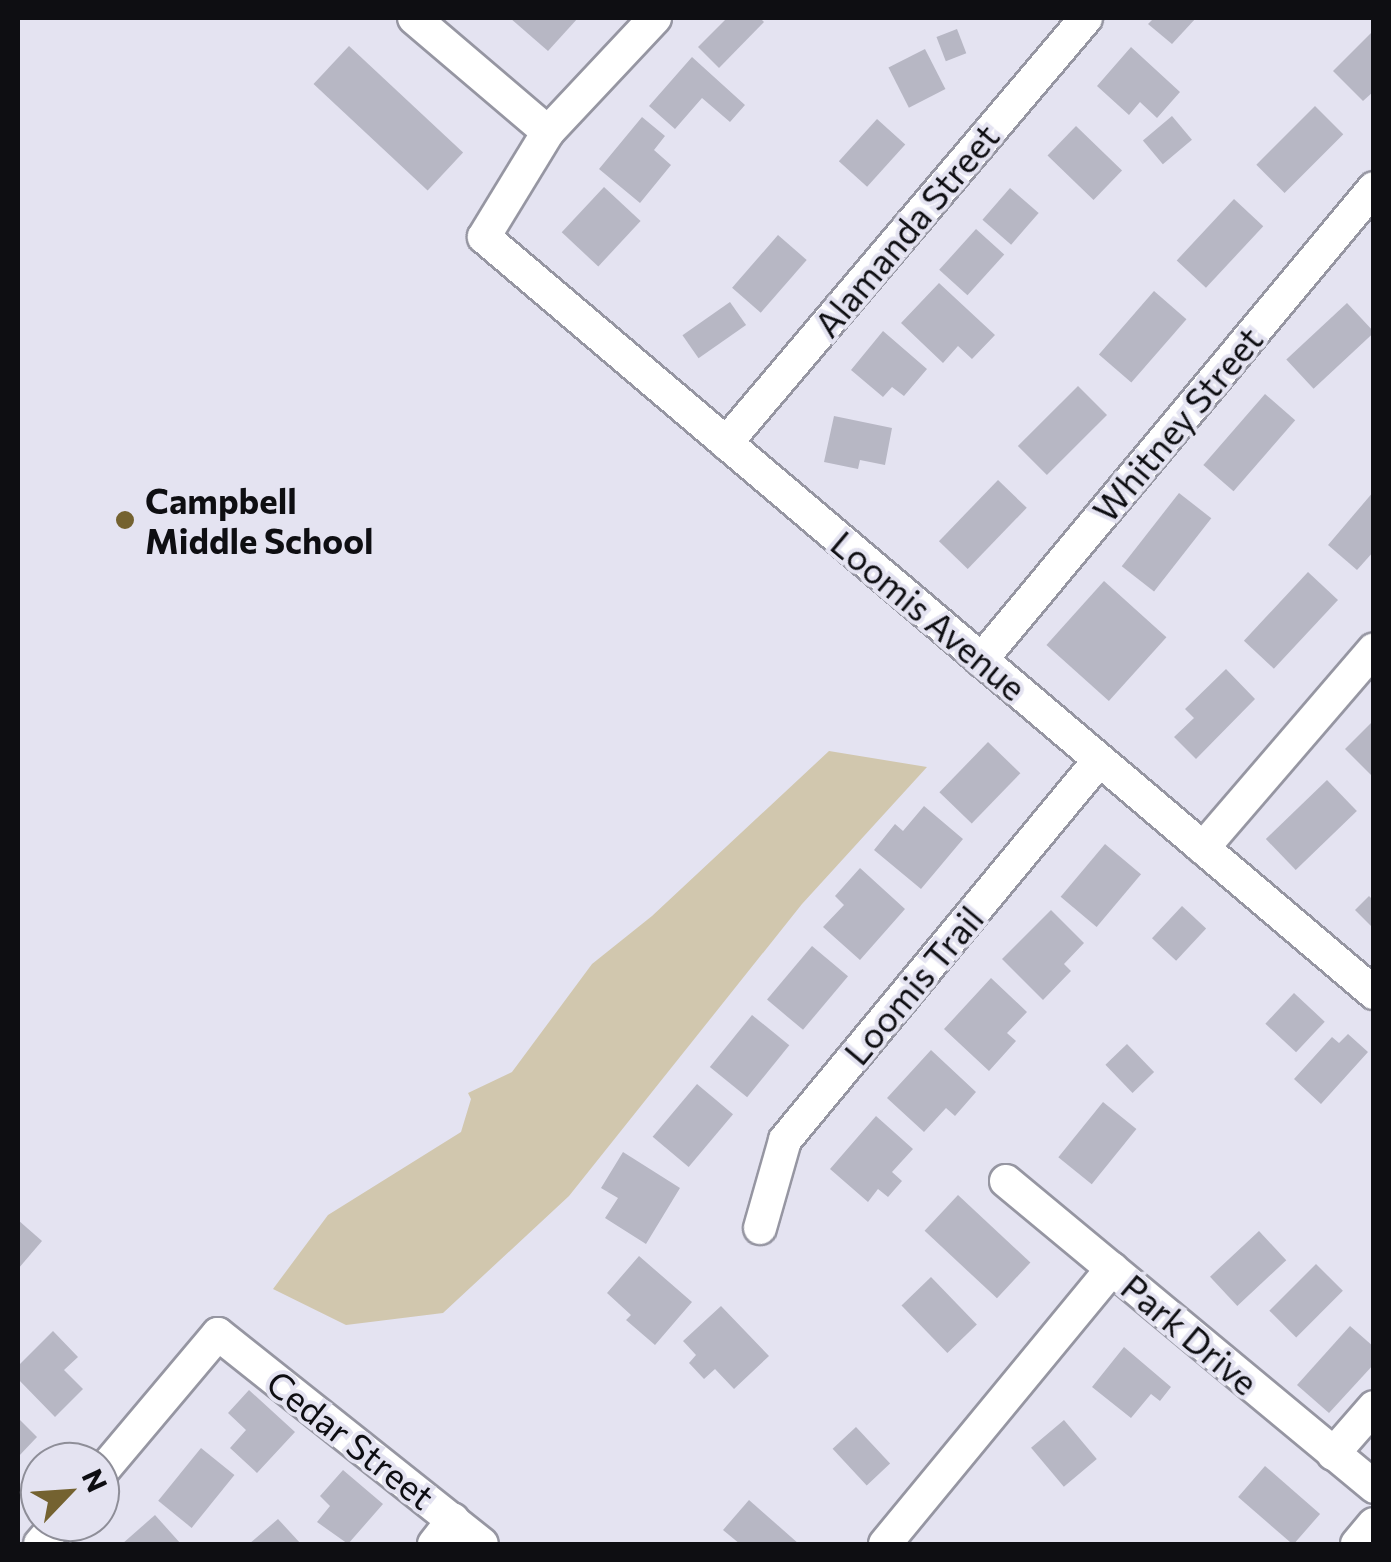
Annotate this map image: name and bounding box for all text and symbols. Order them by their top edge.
street label: Alamanda Street [805,115,1007,345]
street label: Whitney Street [1083,318,1271,530]
place label: Campbell Middle School [145,479,374,561]
marker: Campbell Middle School [114,509,136,531]
street label: Loomis Avenue [823,522,1035,708]
street label: Loomis Trail [835,897,991,1073]
street label: Park Drive [1114,1265,1266,1403]
street label: Cedar Street [259,1361,443,1517]
north arrow [20,1442,120,1542]
text: N [76,1463,115,1497]

